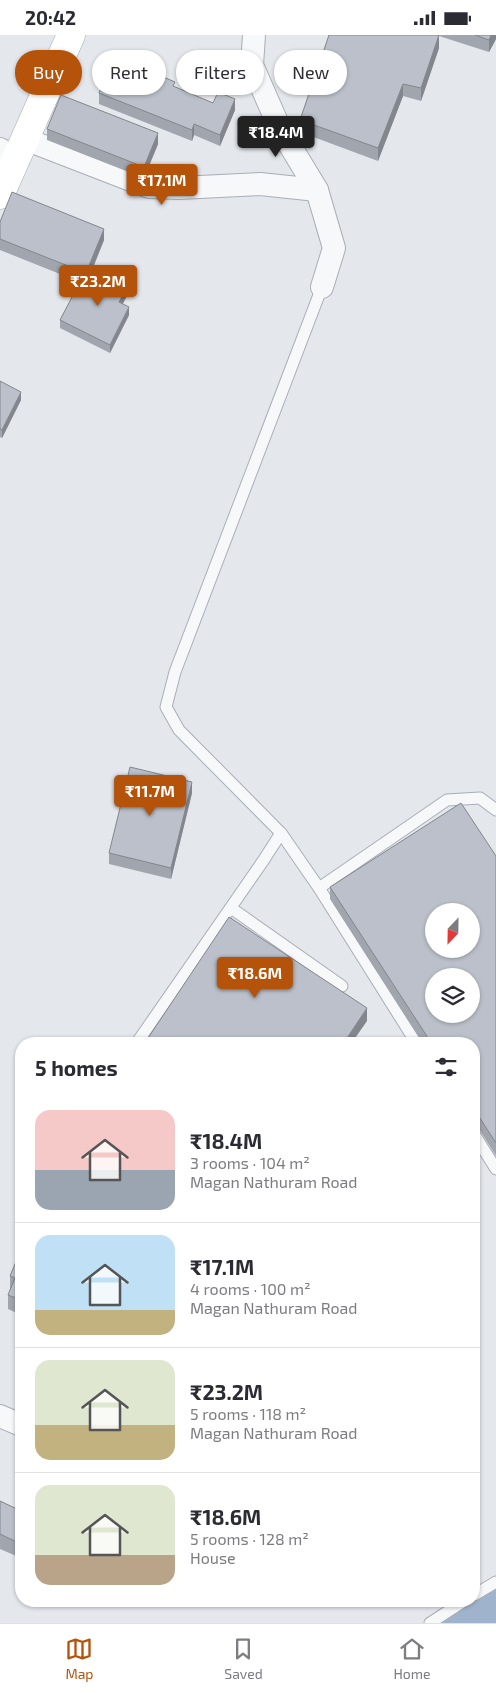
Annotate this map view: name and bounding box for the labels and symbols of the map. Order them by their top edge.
pin: ₹18.4M [235,115,317,158]
pin: ₹17.1M [121,163,203,206]
pin: ₹23.2M [57,265,139,307]
pin: ₹11.7M [109,775,191,817]
north arrow [425,903,480,957]
pin: ₹18.6M [214,957,296,999]

